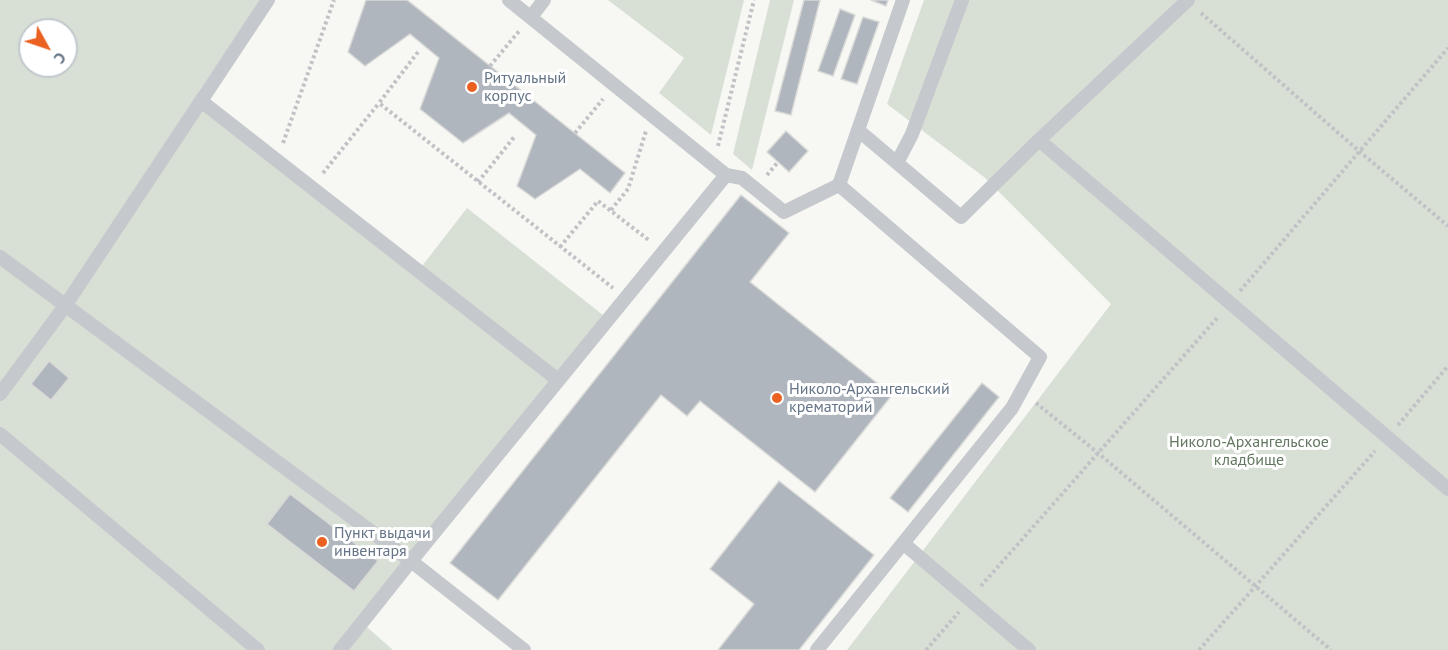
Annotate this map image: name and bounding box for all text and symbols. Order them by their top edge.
north arrow [18,18,78,78]
text: С [50,48,71,68]
place label: Ритуальный корпус [484,68,566,106]
marker: Ритуальный корпус [465,80,479,94]
place label: Николо-Архангельский крематорий [789,379,950,417]
marker: Николо-Архангельский крематорий [770,391,784,405]
park label: Николо-Архангельское кладбище [1169,432,1329,470]
place label: Пункт выдачи инвентаря [334,523,431,561]
marker: Пункт выдачи инвентаря [315,535,329,549]

